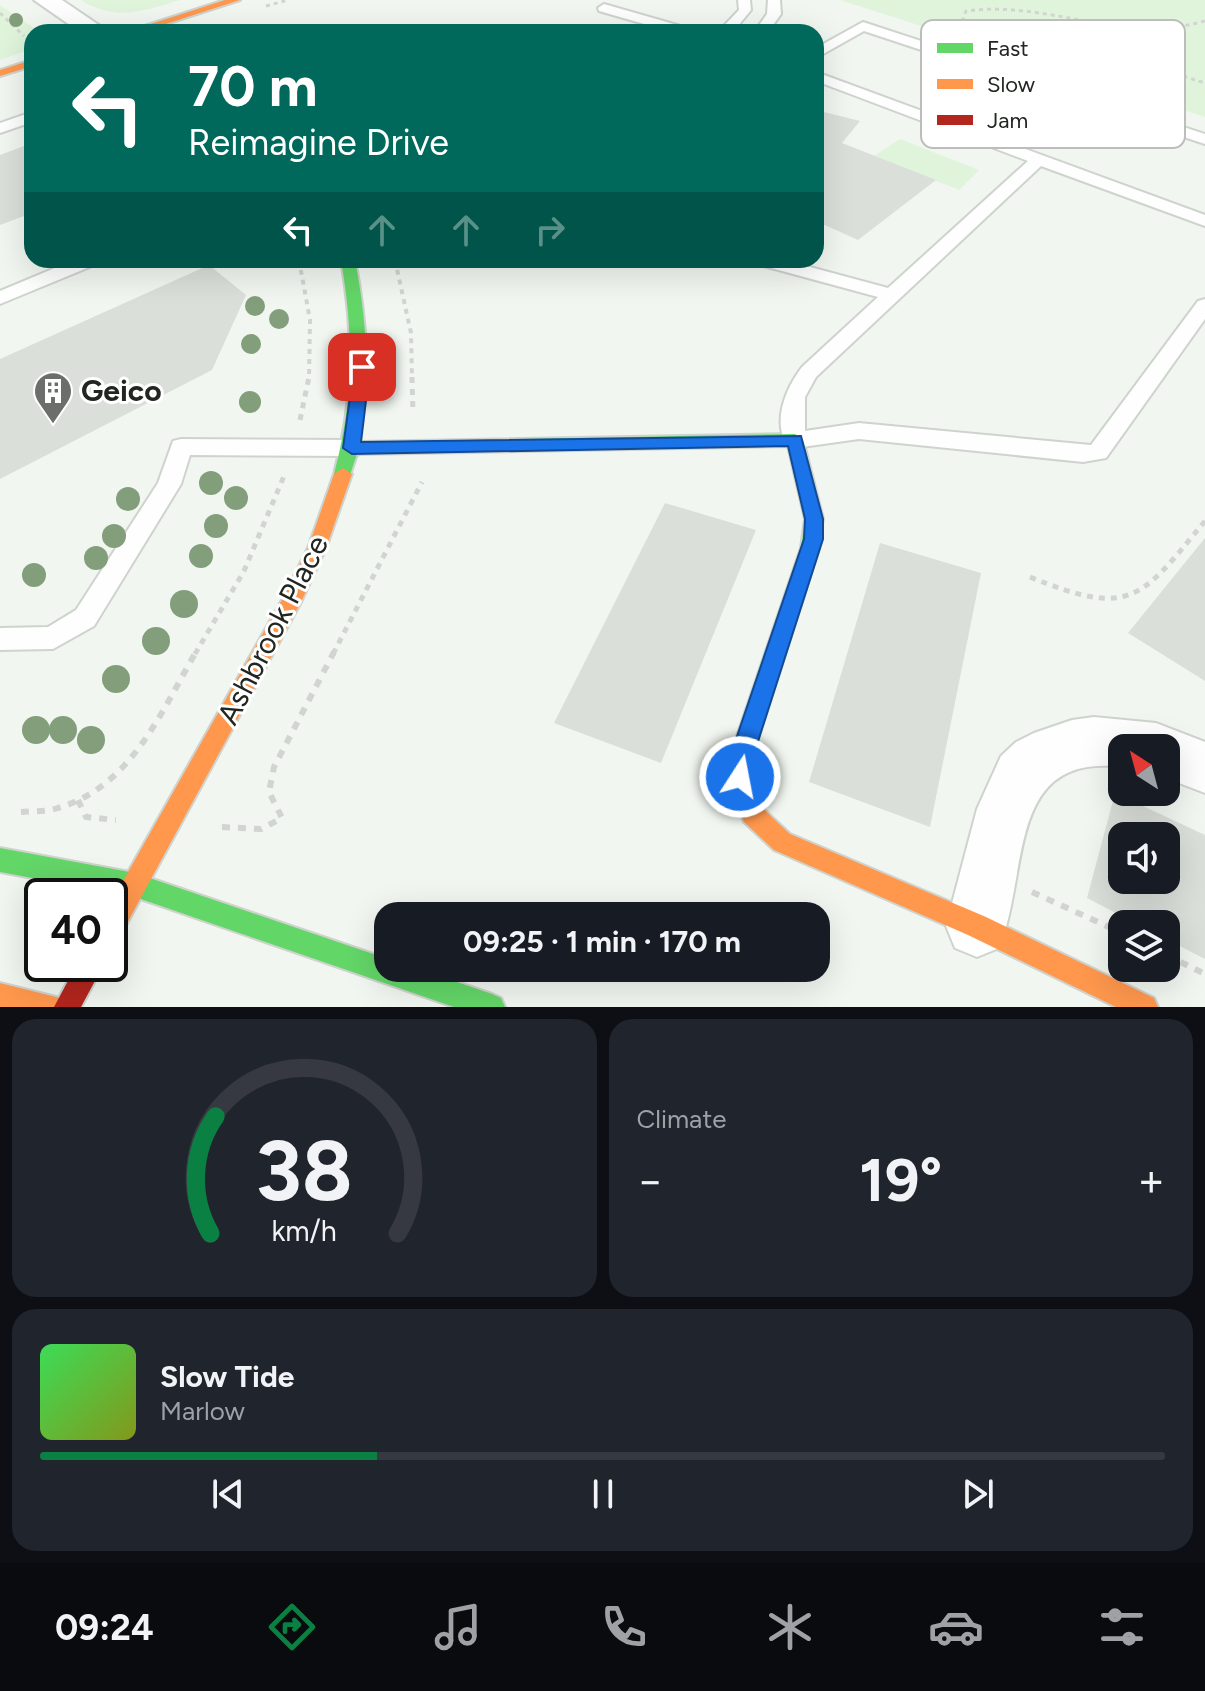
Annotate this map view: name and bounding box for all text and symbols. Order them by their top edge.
legend [921,20,1185,148]
text: Fast [987,35,1029,62]
text: 70 m [188,53,318,120]
icon: left [56,56,160,160]
text: Slow [987,71,1036,98]
text: Jam [987,107,1028,134]
text: Reimagine Drive [188,121,449,164]
icon: left [276,208,320,252]
icon: ahead [360,208,404,252]
icon: ahead [444,208,488,252]
icon: right [528,208,572,252]
pin [328,333,396,401]
icon: arrive [340,345,384,389]
building icon: Geico [32,370,74,425]
place label: Geico [81,372,162,409]
street label: Ashbrook Place [209,529,336,731]
north arrow [1108,734,1180,806]
map controls [1108,734,1180,982]
position arrow [698,735,782,819]
button: sound [1108,822,1180,894]
speed limit sign: 40 [24,878,128,982]
button: layers [1108,910,1180,982]
text: 09:25 · 1 min · 170 m [463,923,741,960]
text: Climate [637,1103,726,1135]
text: 38 [256,1121,353,1221]
text: 19° [859,1144,942,1216]
text: − [637,1154,664,1207]
text: + [1138,1154,1165,1207]
text: km/h [272,1214,337,1248]
text: Slow Tide [160,1358,294,1395]
text: Marlow [160,1395,245,1427]
icon: previous [206,1472,250,1516]
icon: pause [581,1472,625,1516]
icon: next [956,1472,1000,1516]
icon: directions [264,1599,320,1655]
icon: music [430,1599,486,1655]
icon: phone [596,1599,652,1655]
icon: climate [762,1599,818,1655]
icon: car [928,1599,984,1655]
icon: filters [1094,1599,1150,1655]
text: 09:24 [55,1606,154,1649]

